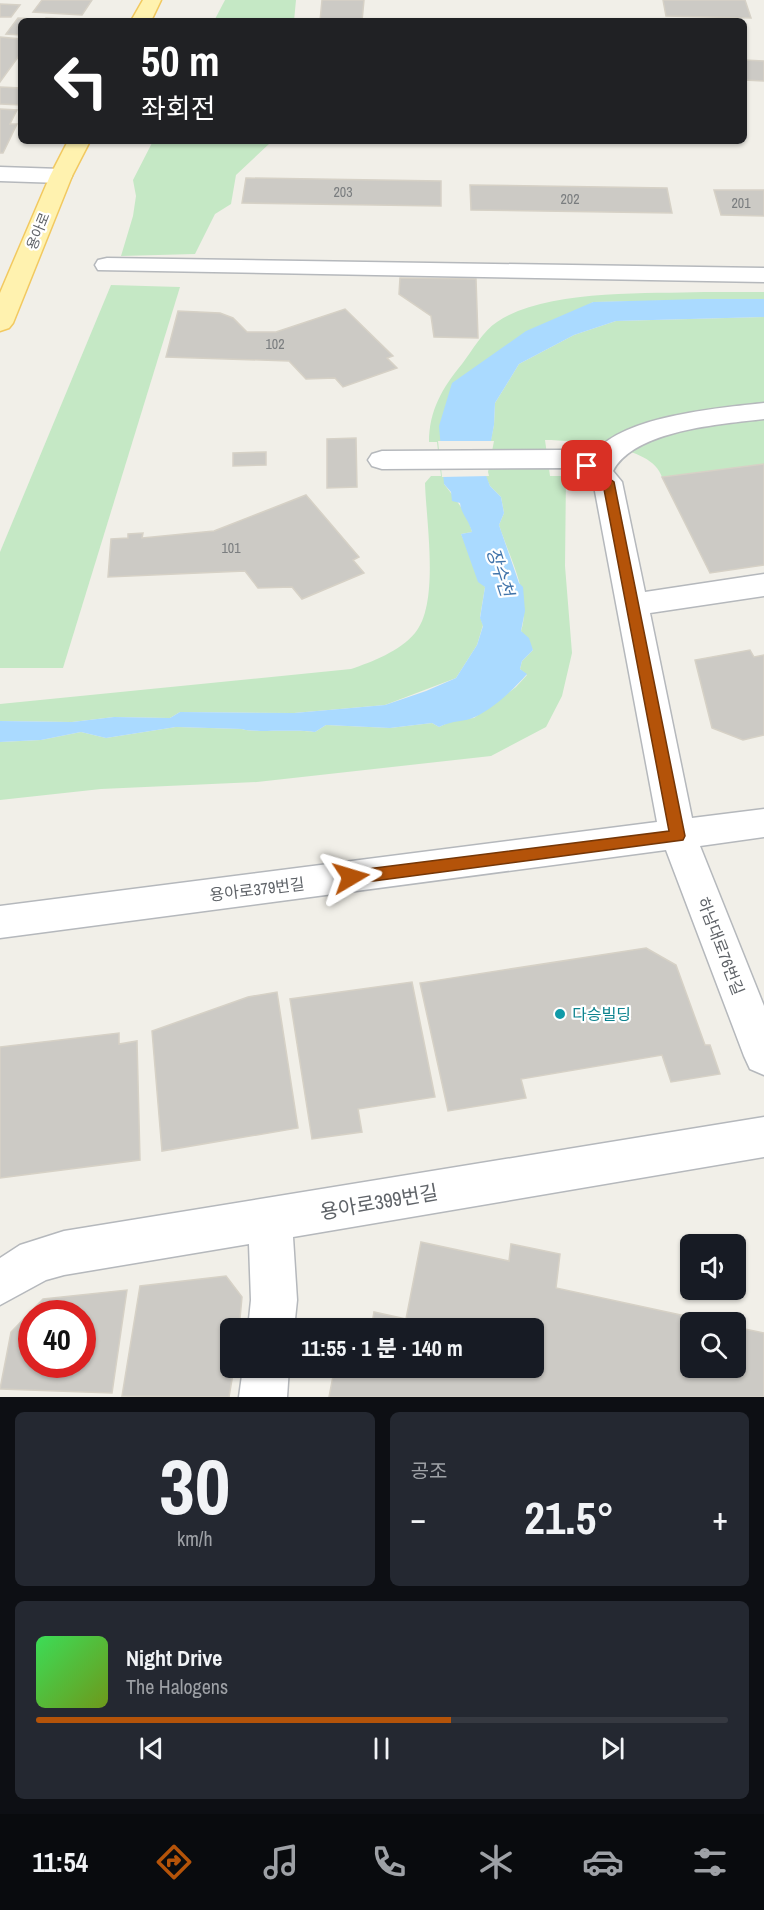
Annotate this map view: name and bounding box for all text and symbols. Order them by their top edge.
text: 50 m [141,33,220,89]
icon: left [42,42,120,120]
text: 좌회전 [141,90,216,126]
house number: 203 [333,183,353,201]
house number: 202 [560,190,580,208]
house number: 201 [731,194,751,212]
street label: 용아로 [22,210,54,252]
house number: 102 [265,335,285,353]
pin [561,440,612,491]
icon: arrive [570,449,603,482]
house number: 101 [221,539,241,557]
water label: 장수천 [481,544,521,602]
position arrow [319,845,383,909]
street label: 용아로379번길 [208,872,306,906]
street label: 하남대로76번길 [692,894,750,998]
place label: 다승빌딩 [572,1003,631,1025]
marker: 다승빌딩 [553,1007,567,1021]
street label: 용아로399번길 [318,1178,440,1225]
map controls [680,1234,746,1378]
button: sound [680,1234,746,1300]
speed limit sign: 40 [18,1300,96,1378]
button: search [680,1312,746,1378]
text: 11:55 · 1 분 · 140 m [301,1333,463,1363]
text: 30 [159,1433,230,1538]
text: 공조 [411,1457,447,1484]
text: 21.5° [524,1487,614,1548]
text: − [411,1496,426,1540]
text: + [712,1496,728,1540]
text: km/h [177,1525,213,1552]
text: Night Drive [126,1643,222,1673]
text: The Halogens [126,1673,228,1700]
icon: previous [135,1732,168,1765]
icon: pause [365,1732,398,1765]
icon: next [596,1732,629,1765]
icon: directions [153,1841,195,1883]
icon: music [260,1841,302,1883]
icon: phone [368,1841,410,1883]
icon: climate [475,1841,517,1883]
icon: car [582,1841,624,1883]
icon: filters [689,1841,731,1883]
text: 11:54 [33,1844,88,1880]

